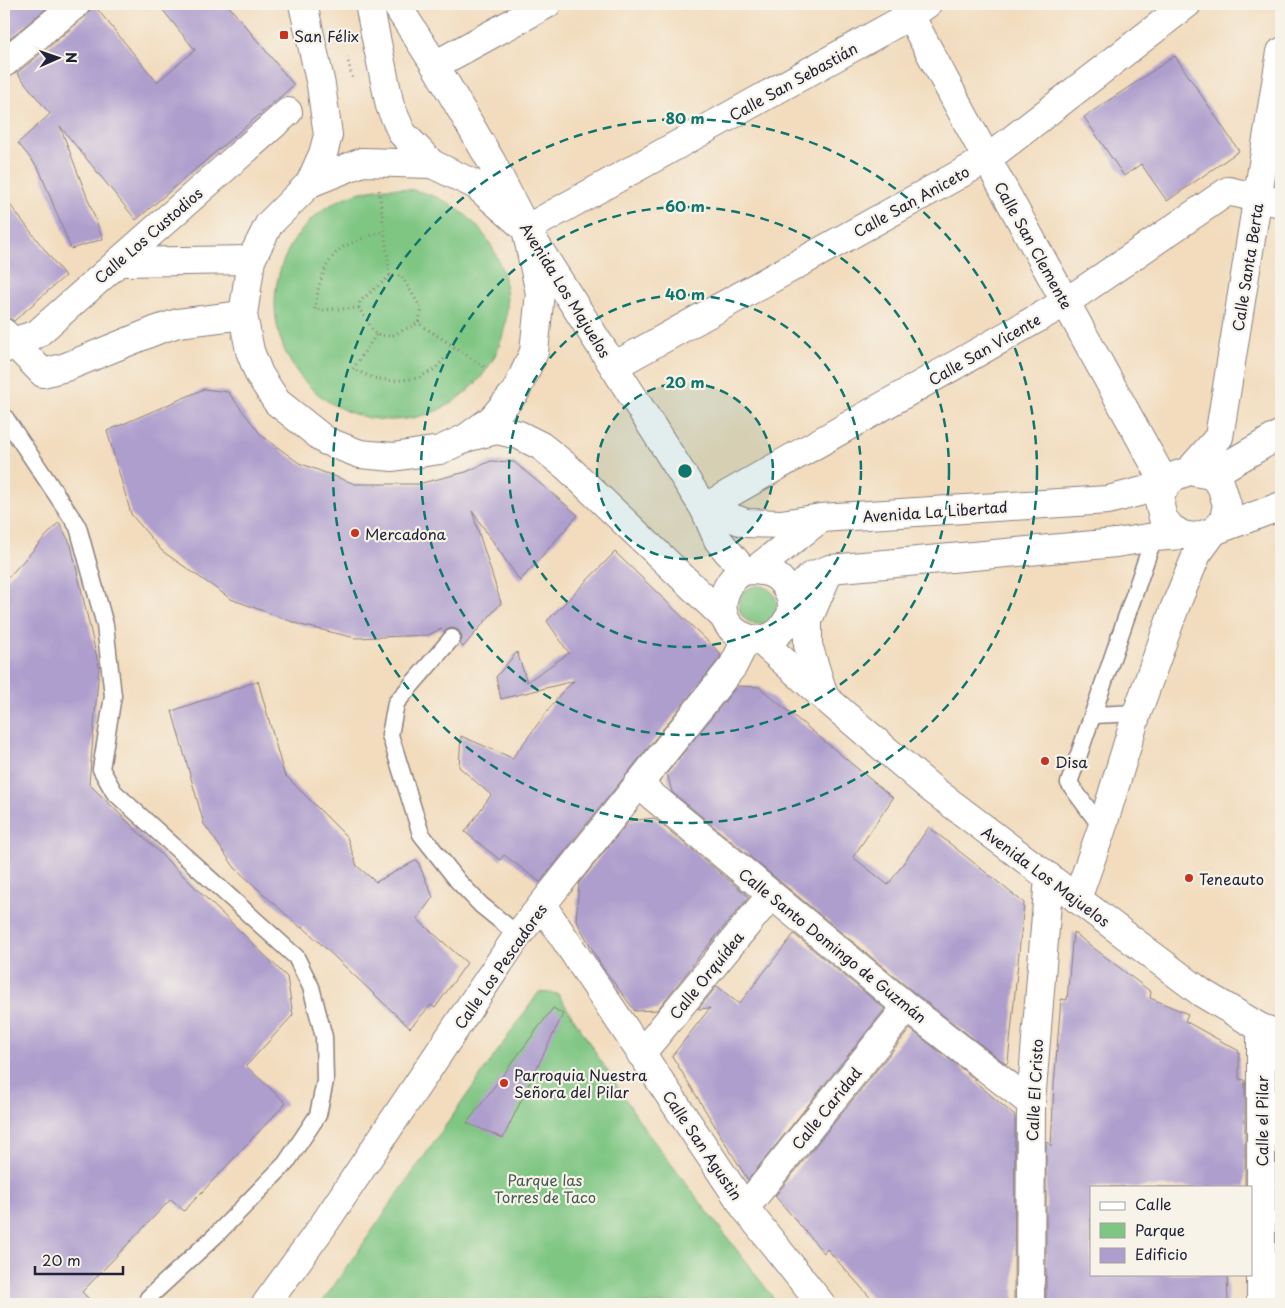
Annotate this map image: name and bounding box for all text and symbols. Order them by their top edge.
place label: San Félix [294,24,359,47]
marker: San Félix [278,29,290,41]
north arrow [32,32,82,82]
street label: Calle San Sebastián [725,36,861,126]
text: N [61,52,82,63]
text: 80 m [665,106,705,129]
street label: Calle San Aniceto [849,160,973,242]
street label: Calle San Clemente [989,177,1079,313]
street label: Calle Los Custodios [89,181,207,289]
text: 60 m [665,194,705,217]
street label: Calle Santa Berta [1226,201,1269,333]
street label: Avenida Los Majuelos [515,218,617,362]
text: 40 m [665,282,705,305]
street label: Calle San Vicente [924,308,1044,390]
text: 20 m [666,370,704,393]
centre of rings [676,462,694,480]
street label: Avenida La Libertad [862,494,1008,528]
place label: Mercadona [365,522,447,545]
marker: Mercadona [349,527,361,539]
place label: Disa [1055,750,1088,773]
marker: Disa [1039,755,1051,767]
street label: Avenida Los Majuelos [977,820,1115,932]
street label: Calle Santo Domingo de Guzmán [734,862,932,1028]
place label: Teneauto [1199,867,1264,890]
marker: Teneauto [1183,872,1195,884]
street label: Calle Los Pescadores [448,898,552,1033]
street label: Calle Orquídea [663,926,749,1024]
street label: Calle El Cristo [1020,1038,1048,1142]
street label: Calle Caridad [786,1062,866,1154]
place label: Parroquia Nuestra Señora del Pilar [514,1063,648,1103]
street label: Calle el Pilar [1250,1075,1273,1166]
marker: Parroquia Nuestra Señora del Pilar [498,1077,510,1089]
street label: Calle San Agustìn [658,1085,748,1205]
park label: Parque las Torres de Taco [494,1168,596,1208]
legend [1090,1186,1252,1276]
text: Calle [1135,1192,1172,1215]
text: Parque [1135,1218,1185,1241]
text: Edificio [1135,1242,1188,1265]
scale bar [35,1243,122,1275]
text: 20 m [42,1248,81,1271]

